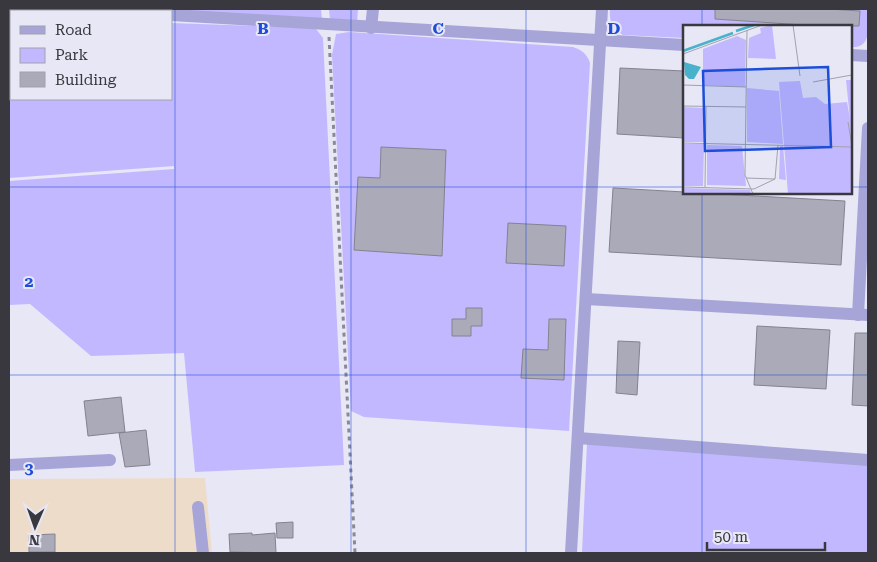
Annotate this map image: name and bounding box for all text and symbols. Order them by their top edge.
legend [10,10,172,100]
text: B [257,19,269,38]
text: C [432,19,444,38]
text: D [608,19,621,38]
text: Road [55,21,92,39]
inset map [683,25,852,194]
text: Park [55,46,89,64]
text: Building [55,71,117,89]
text: 2 [25,272,34,291]
text: 3 [25,459,34,478]
north arrow [10,502,60,552]
scale bar [707,520,824,552]
text: 50 m [714,528,749,546]
text: N [29,532,40,548]

